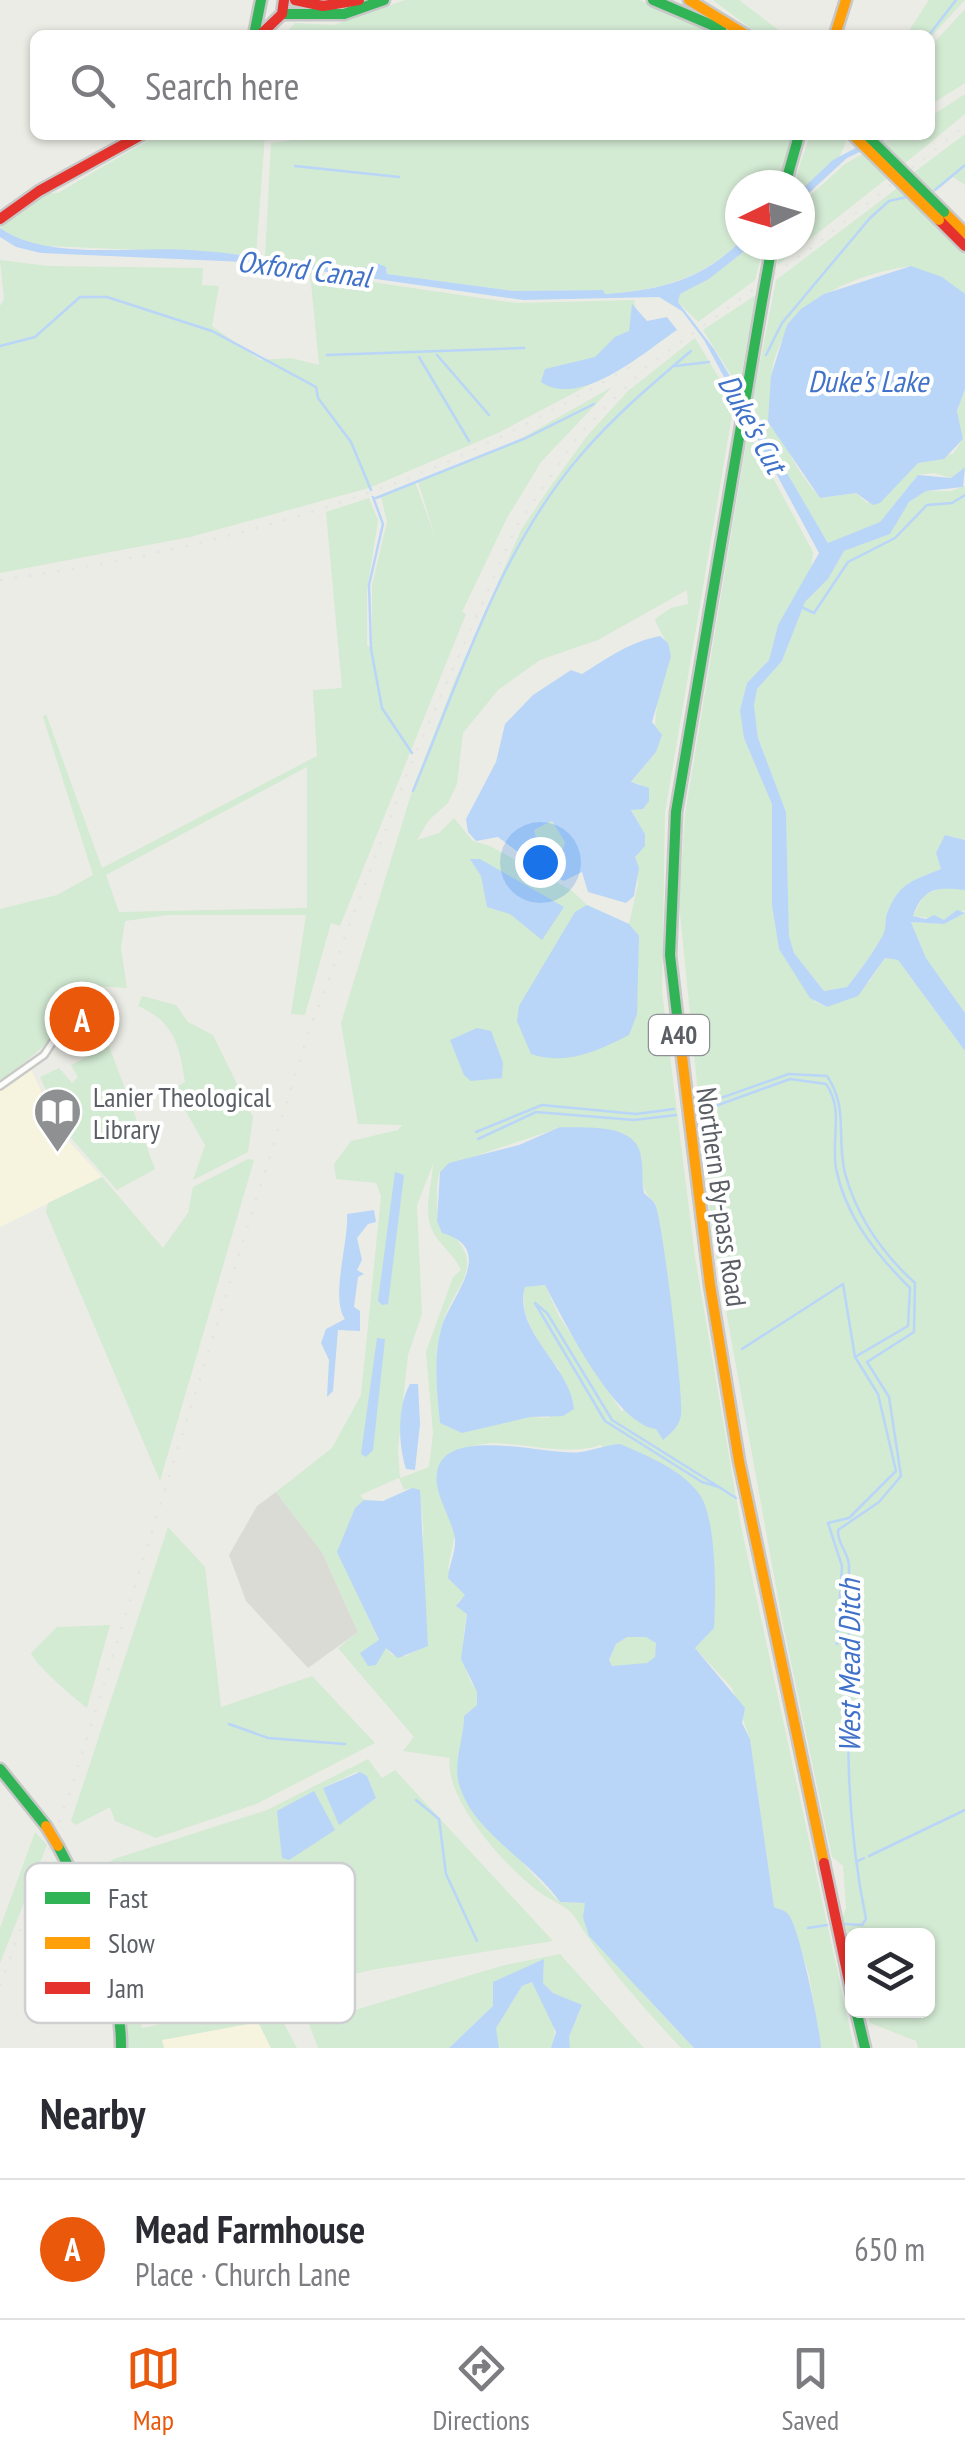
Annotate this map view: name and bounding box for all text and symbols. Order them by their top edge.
search box [30,30,935,140]
icon: search [65,58,120,113]
text: Search here [145,61,299,110]
north arrow [725,170,815,260]
water label: Oxford Canal [235,241,376,296]
water label: Duke's Lake [808,361,930,400]
water label: Duke's Cut [710,367,798,483]
your location [515,837,566,888]
pin: A [49,982,114,1056]
road number: A40 [649,1015,709,1055]
place label: Lanier Theological Library [93,1078,271,1147]
street label: Northern By-pass Road [688,1085,756,1309]
library icon: Lanier Theological Library [32,1086,84,1154]
water label: West Mead Ditch [829,1578,868,1753]
legend [25,1863,355,2023]
text: Fast [108,1879,148,1916]
text: Slow [108,1924,155,1961]
map controls [845,1928,935,2018]
button: layers [845,1928,935,2018]
text: Jam [107,1969,144,2006]
text: Nearby [40,2086,145,2141]
text: Mead Farmhouse [135,2204,365,2253]
text: A [64,2228,81,2270]
text: 650 m [854,2228,925,2270]
text: Place · Church Lane [135,2253,351,2295]
tab: Map [126,2341,181,2438]
tab: Directions [432,2341,530,2438]
tab: Saved [781,2341,839,2438]

